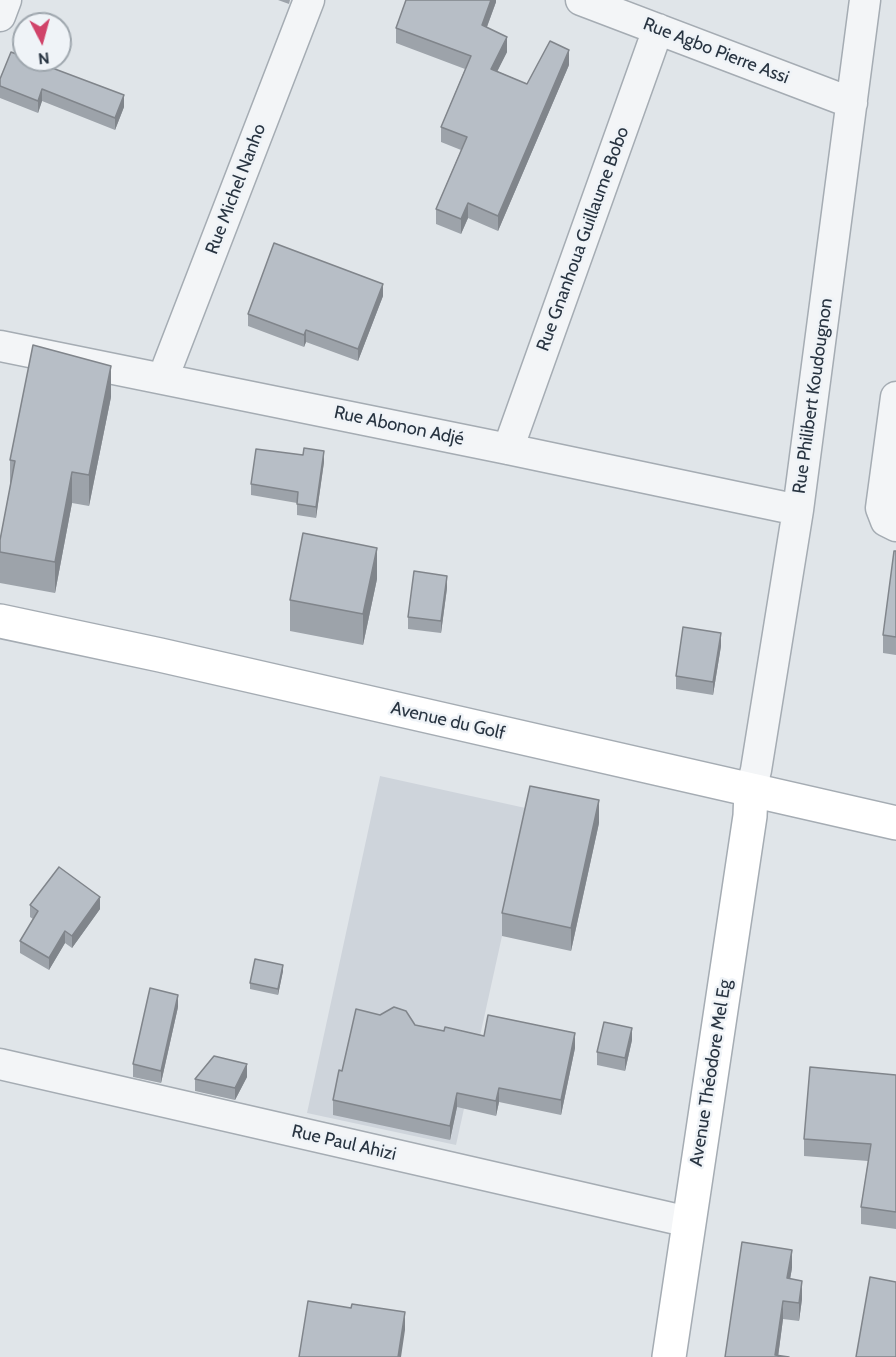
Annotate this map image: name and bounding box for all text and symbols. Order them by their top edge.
north arrow [12,12,72,72]
street label: Rue Agbo Pierre Assi [640,13,792,89]
text: N [37,48,50,68]
street label: Rue Michel Nanho [201,121,271,257]
street label: Rue Gnanhoua Guillaume Bobo [532,124,634,354]
street label: Rue Philibert Koudougnon [789,297,837,495]
street label: Rue Abonon Adjé [332,402,466,450]
street label: Avenue du Golf [389,697,507,745]
street label: Avenue Théodore Mel Eg [686,978,736,1168]
street label: Rue Paul Ahizi [290,1120,398,1166]

